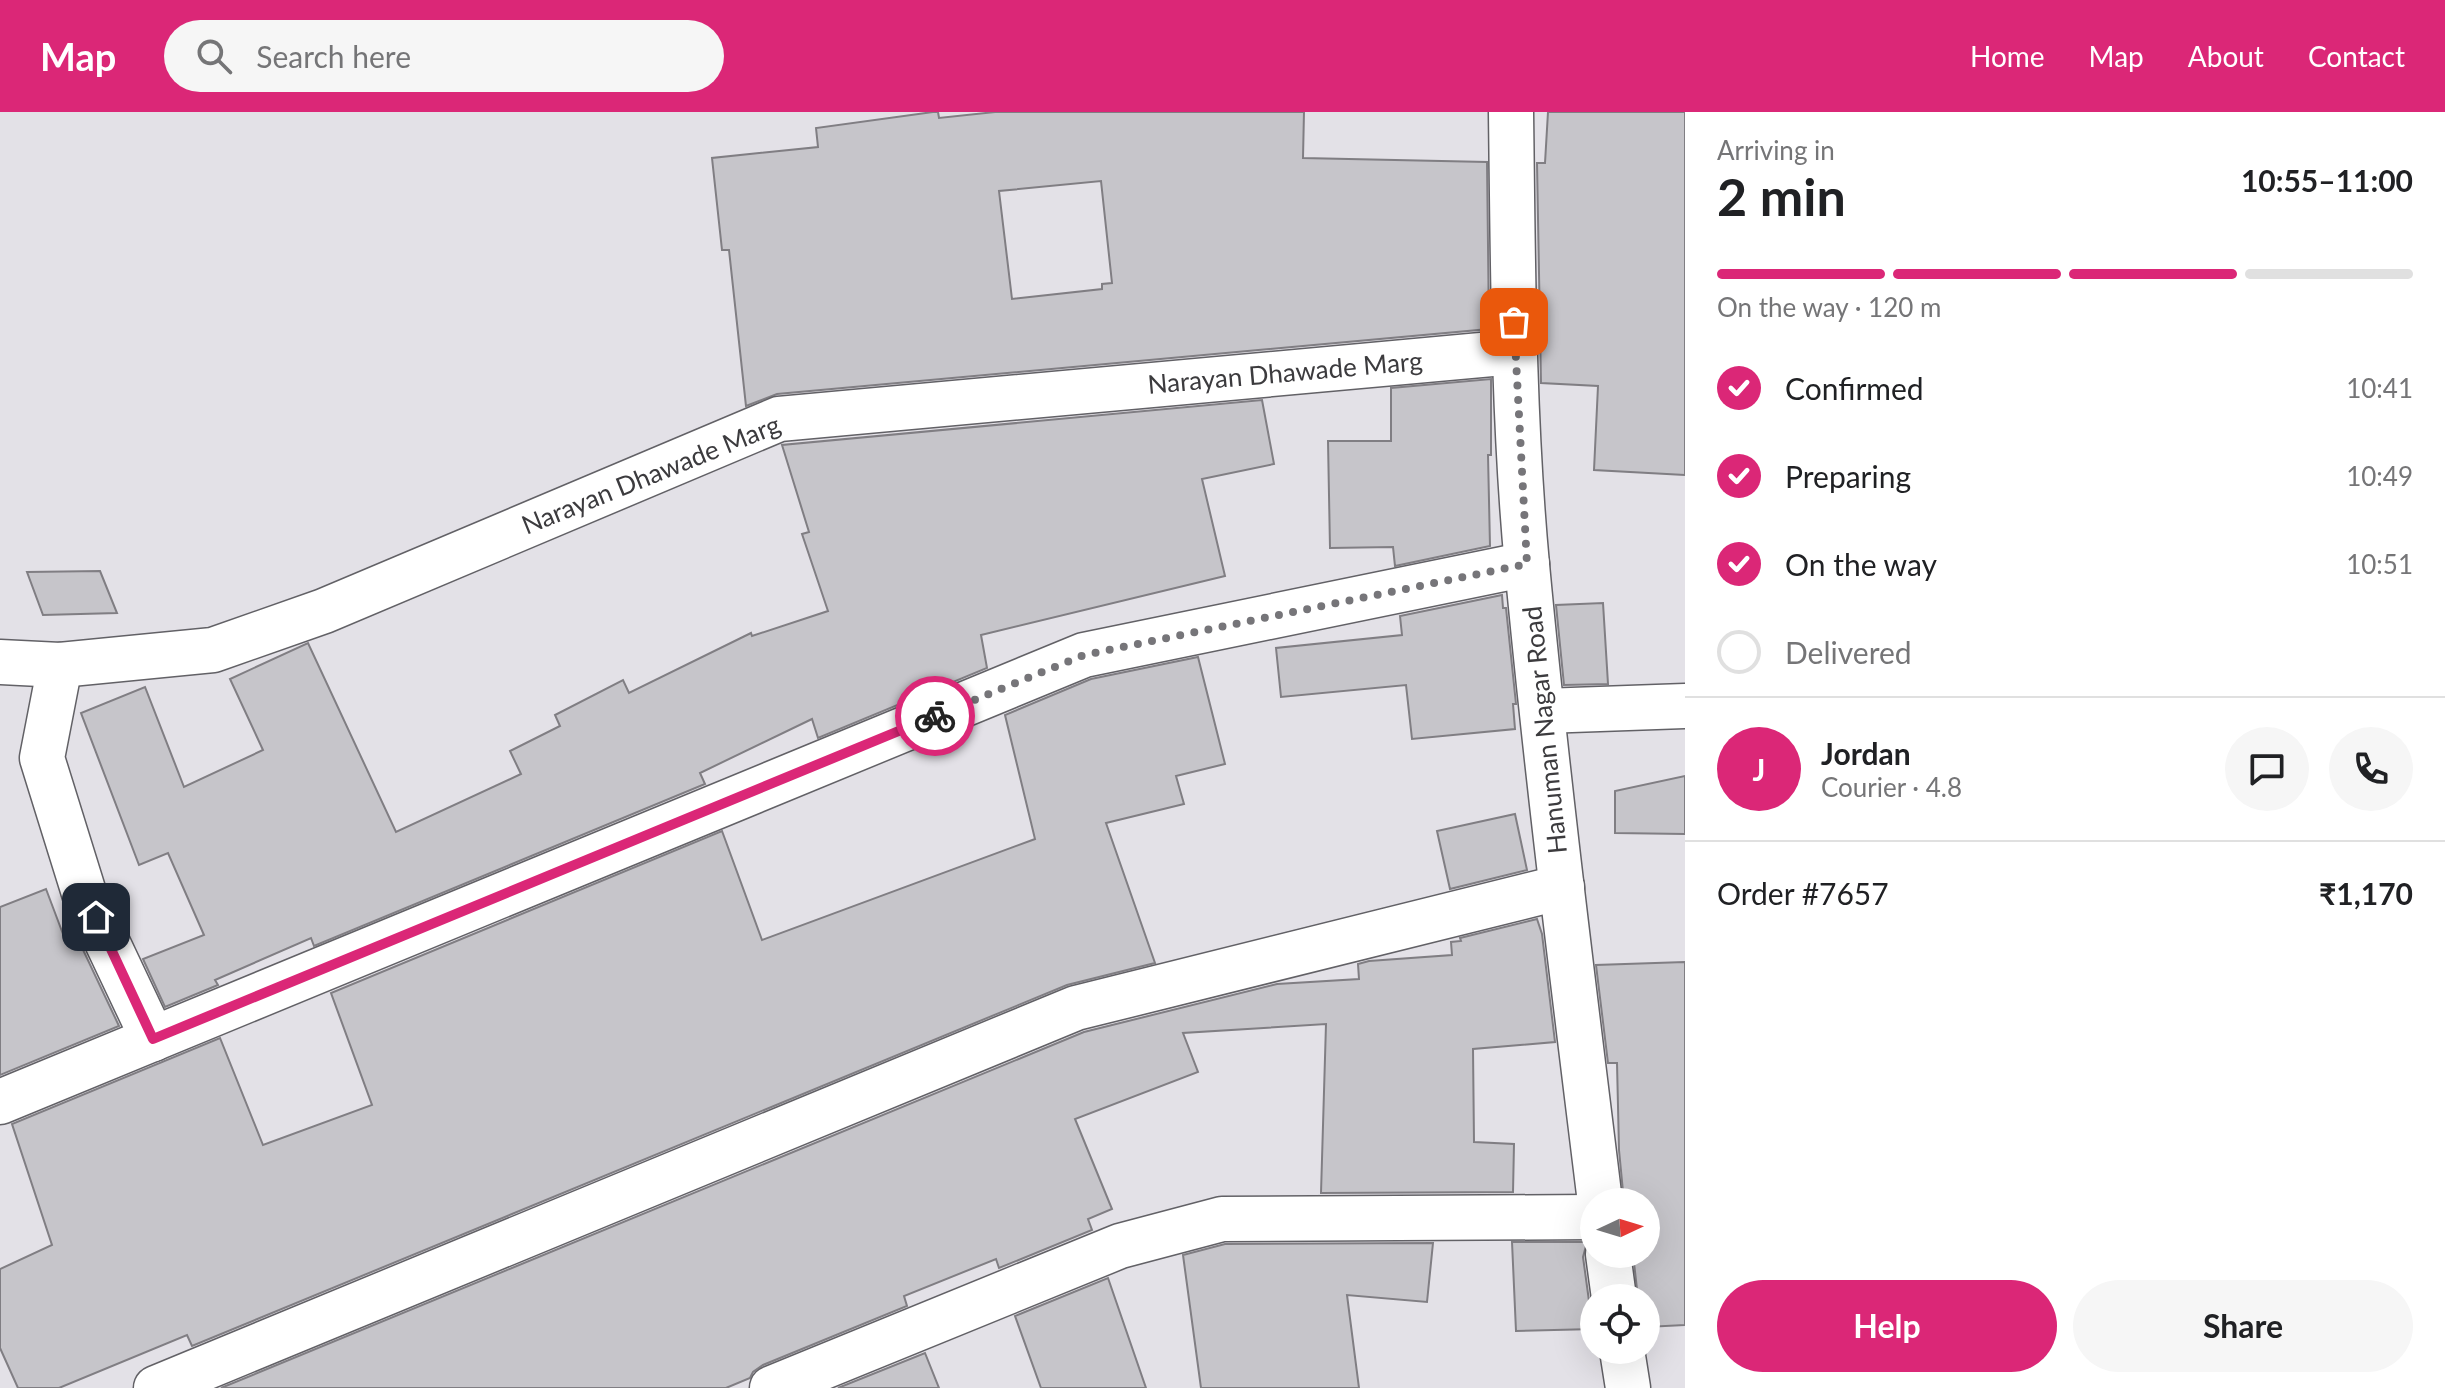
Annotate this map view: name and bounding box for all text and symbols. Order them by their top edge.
search box [164,20,724,92]
text: Map [40,33,116,79]
icon: search [192,34,236,78]
text: Search here [256,38,411,74]
text: Home [1970,39,2045,73]
text: Map [2089,39,2144,73]
text: About [2188,39,2264,73]
text: Contact [2308,39,2405,73]
text: Arriving in [1717,134,1835,166]
text: 10:55–11:00 [2241,162,2413,198]
text: 2 min [1717,165,1846,227]
pin [1480,288,1548,356]
text: On the way · 120 m [1717,291,1941,323]
icon: bag [1492,300,1536,344]
street label: Narayan Dhawade Marg [1146,344,1424,400]
icon: check [1717,366,1761,410]
text: Confirmed [1785,370,1924,406]
text: 10:41 [2346,372,2413,404]
street label: Narayan Dhawade Marg [517,408,785,541]
icon: check [1717,454,1761,498]
text: Preparing [1785,458,1911,494]
text: 10:49 [2346,460,2413,492]
icon: check [1717,542,1761,586]
text: On the way [1785,546,1937,582]
text: 10:51 [2346,548,2413,580]
street label: Hanuman Nagar Road [1515,605,1573,856]
text: Delivered [1785,634,1912,670]
courier [895,676,975,756]
icon: bike [913,694,957,738]
button: chat [2225,727,2309,811]
button: phone [2329,727,2413,811]
text: Jordan [1821,735,1911,771]
text: J [1753,751,1765,787]
text: Courier · 4.8 [1821,771,1962,803]
text: Order #7657 [1717,875,1889,911]
text: ₹1,170 [2319,875,2413,911]
pin [62,883,130,951]
icon: home [74,895,118,939]
north arrow [1580,1188,1660,1268]
map controls [1580,1188,1660,1364]
button: Help [1717,1280,2057,1372]
button: Share [2073,1280,2413,1372]
button: locate [1580,1284,1660,1364]

